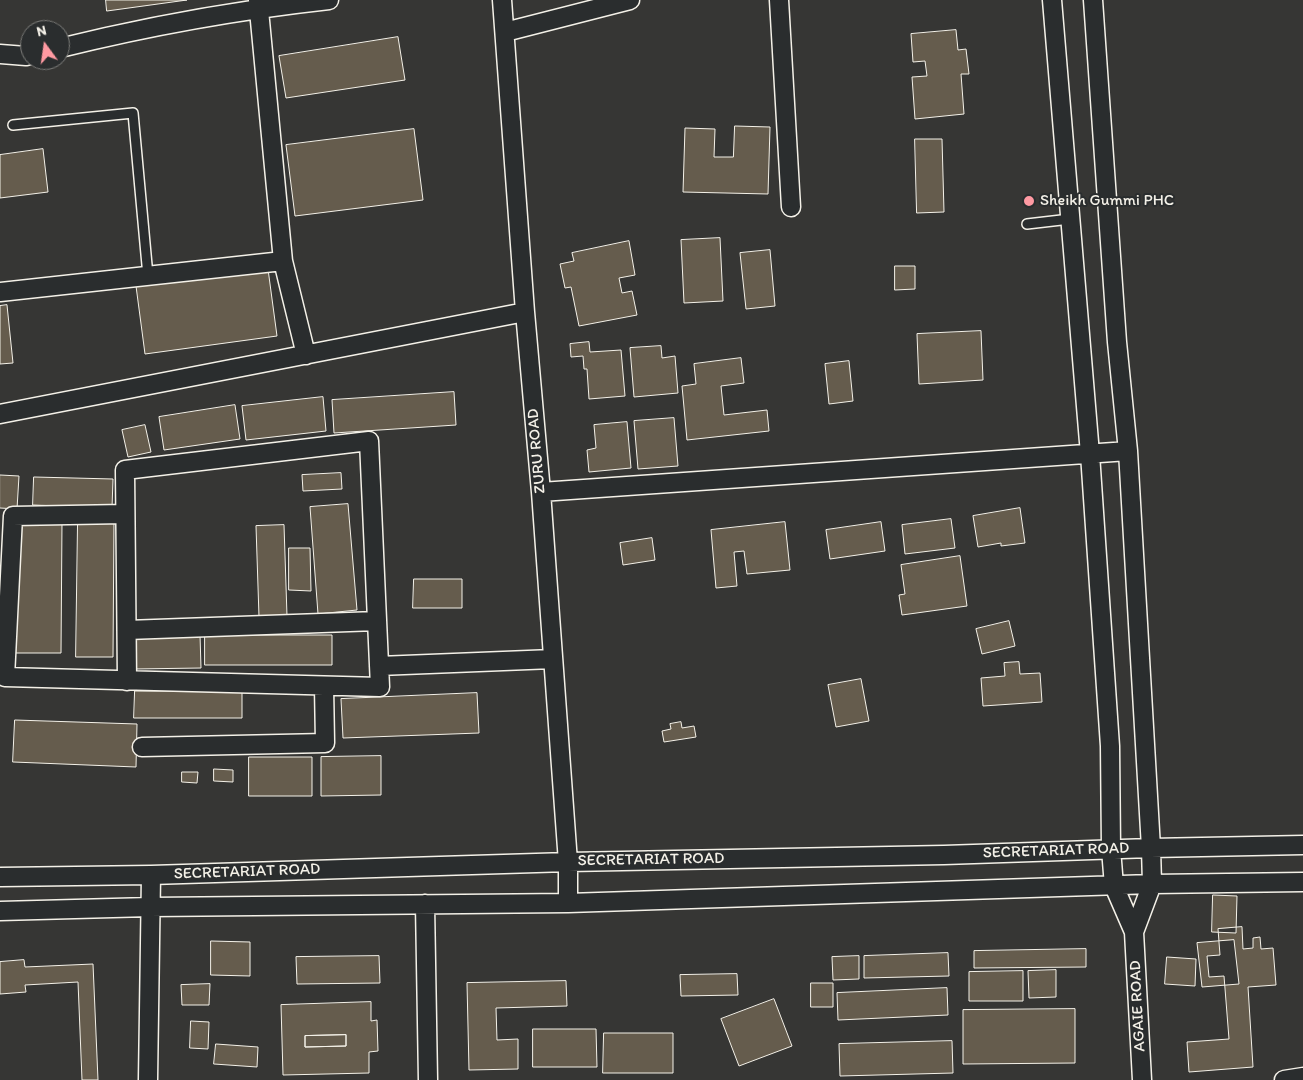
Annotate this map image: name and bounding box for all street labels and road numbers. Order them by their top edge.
street label: ZURU ROAD [524,408,550,494]
street label: SECRETARIAT ROAD [982,839,1130,863]
street label: SECRETARIAT ROAD [578,849,724,871]
street label: SECRETARIAT ROAD [173,860,321,884]
street label: AGAIE ROAD [1126,960,1150,1052]

